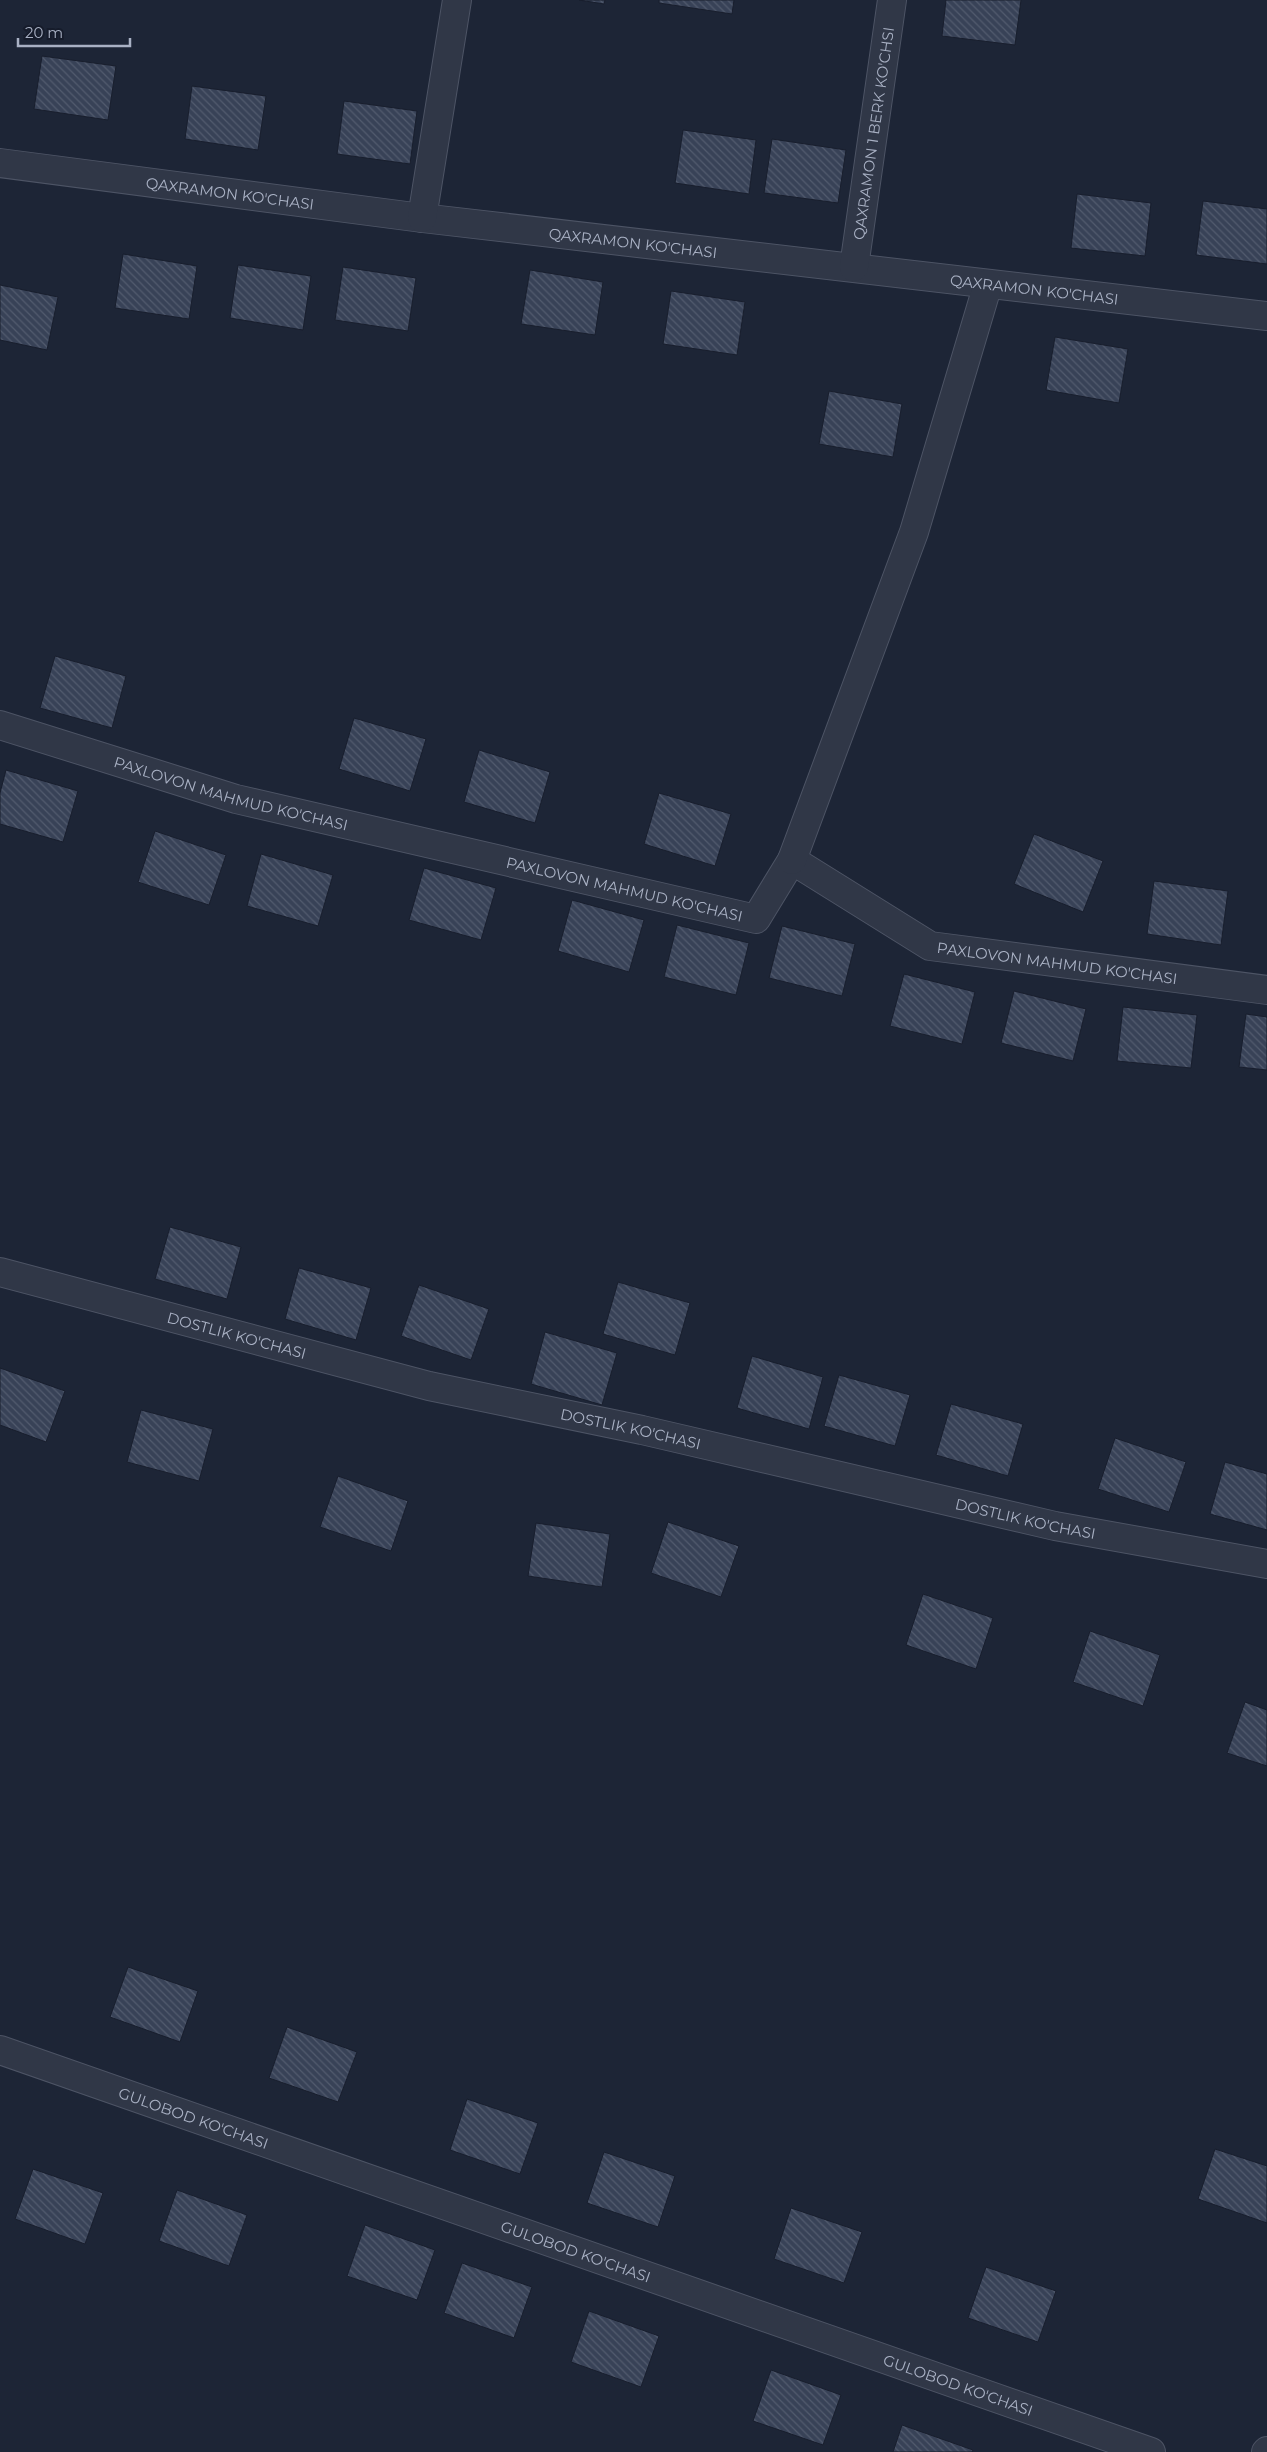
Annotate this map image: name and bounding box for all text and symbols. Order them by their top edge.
scale bar [18,15,130,47]
text: 20 m [25,23,63,42]
street label: QAXRAMON 1 BERK KO'CHSI [848,26,898,241]
street label: QAXRAMON KO'CHASI [145,173,315,213]
street label: QAXRAMON KO'CHASI [548,223,718,262]
street label: QAXRAMON KO'CHASI [949,270,1120,308]
street label: PAXLOVON MAHMUD KO'CHASI [112,752,350,834]
street label: PAXLOVON MAHMUD KO'CHASI [504,852,745,925]
street label: PAXLOVON MAHMUD KO'CHASI [936,938,1178,988]
street label: DOSTLIK KO'CHASI [165,1307,308,1362]
street label: DOSTLIK KO'CHASI [559,1404,703,1453]
street label: DOSTLIK KO'CHASI [953,1494,1097,1543]
street label: GULOBOD KO'CHASI [116,2083,271,2153]
street label: GULOBOD KO'CHASI [498,2216,653,2286]
street label: GULOBOD KO'CHASI [881,2350,1036,2420]

